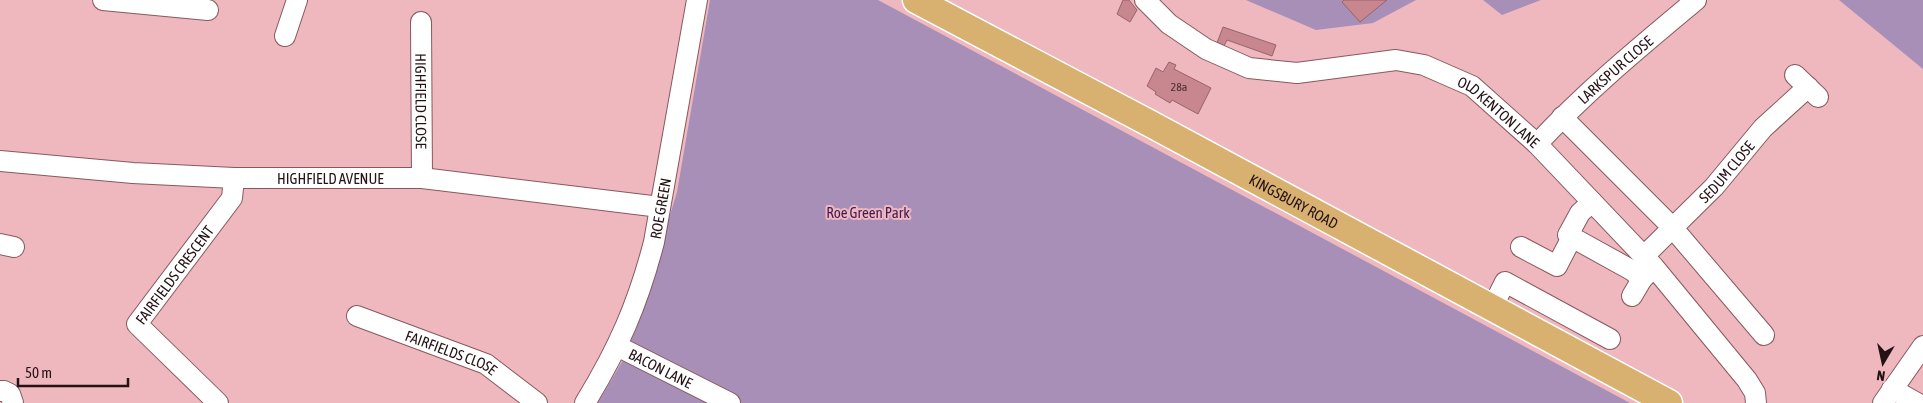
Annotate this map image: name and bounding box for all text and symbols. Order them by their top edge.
street label: LARKSPUR CLOSE [1574,32,1656,107]
street label: HIGHFIELD CLOSE [413,53,430,149]
street label: OLD KENTON LANE [1455,72,1543,151]
house number: 28a [1171,80,1187,94]
street label: SEDUM CLOSE [1695,137,1758,206]
street label: HIGHFIELD AVENUE [277,170,384,187]
street label: KINGSBURY ROAD [1247,170,1341,232]
street label: ROE GREEN [646,177,674,240]
park label: Roe Green Park [826,204,910,221]
street label: FAIRFIELDS CRESCENT [132,222,217,327]
street label: FAIRFIELDS CLOSE [403,326,501,378]
north arrow [1858,338,1908,388]
street label: BACON LANE [626,345,696,391]
scale bar [18,356,128,388]
text: 50 m [25,364,52,381]
text: N [1876,367,1886,384]

